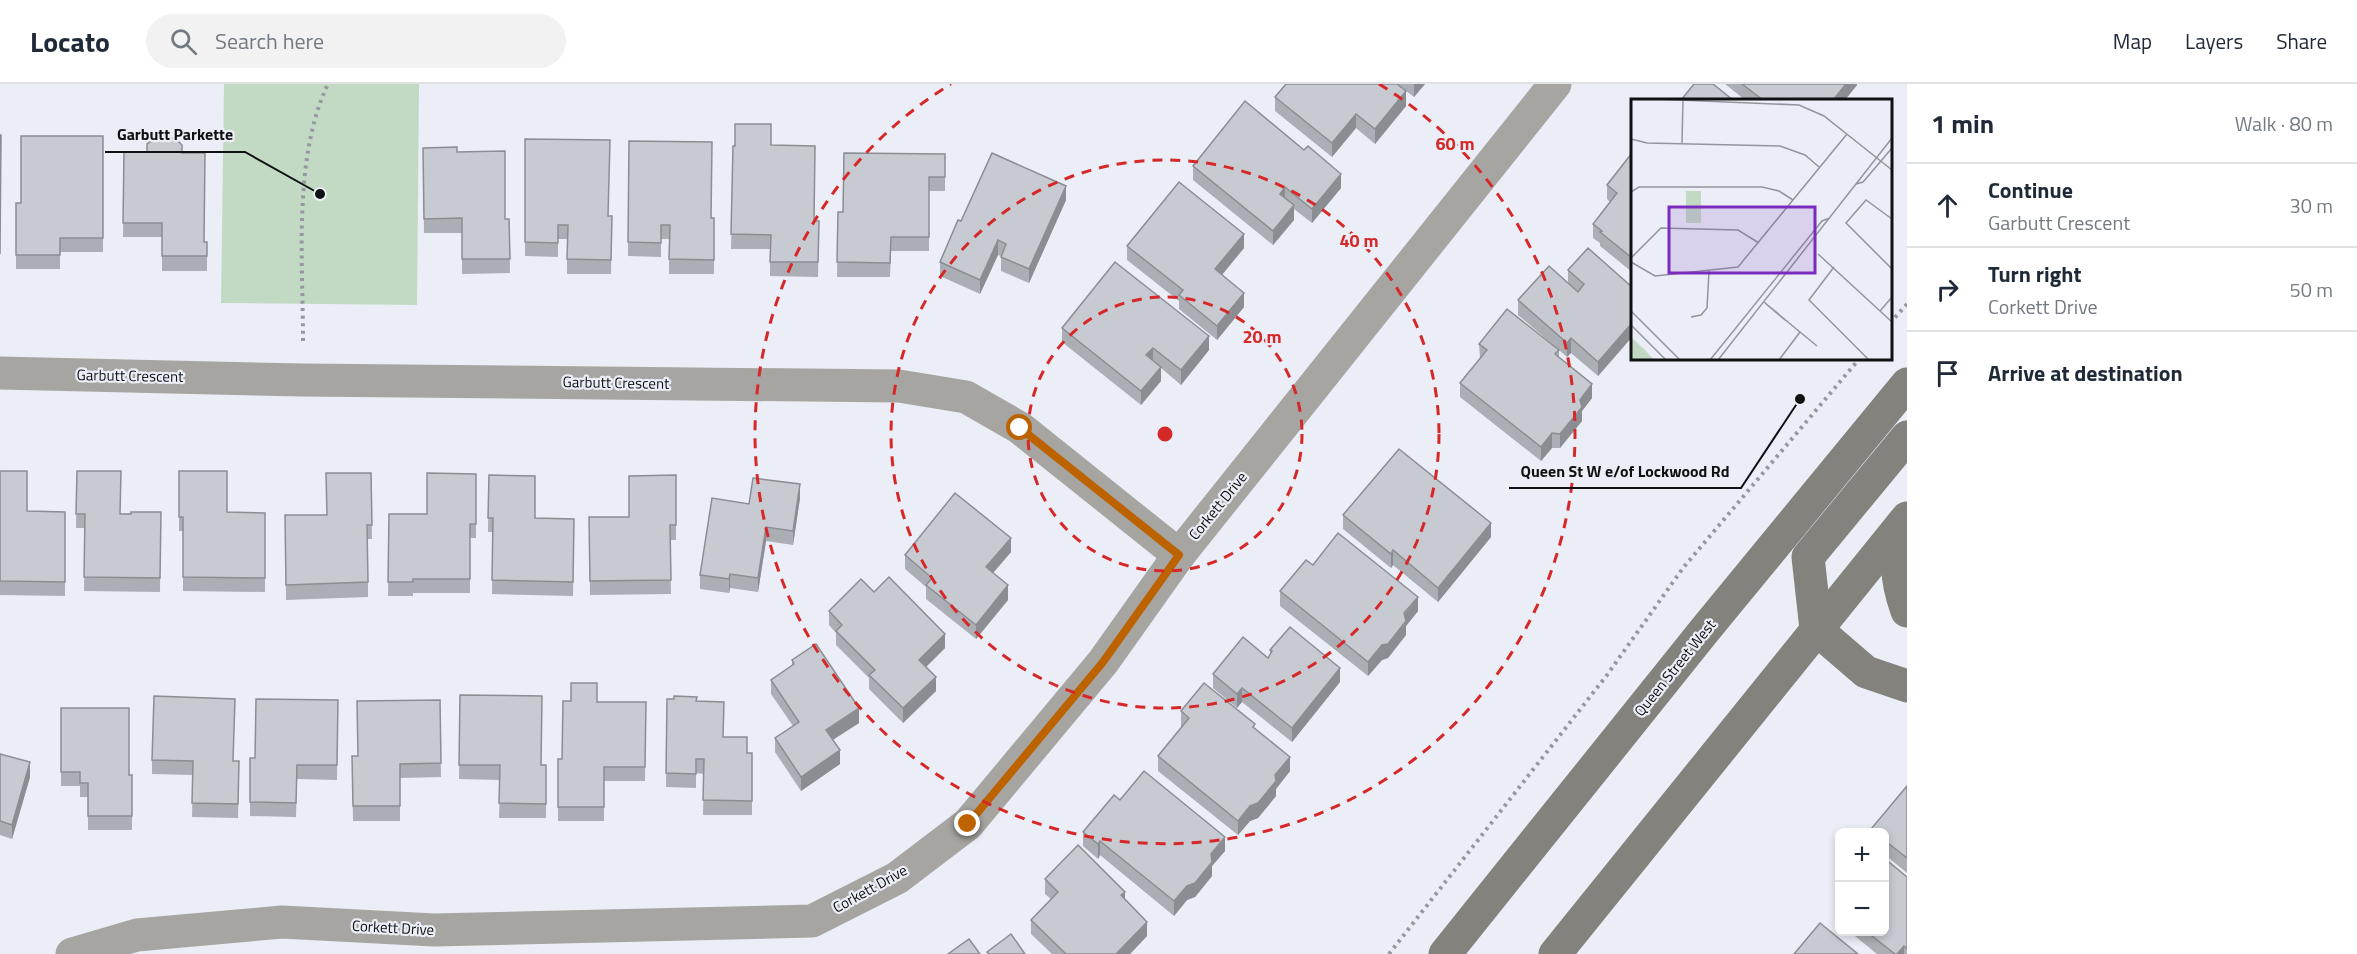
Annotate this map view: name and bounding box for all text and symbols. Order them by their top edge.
search box [146,14,566,68]
text: Locato [30,20,110,63]
text: Search here [215,24,324,58]
icon: search [167,25,200,58]
text: Map [2113,25,2152,57]
text: Layers [2185,25,2243,57]
text: Share [2276,25,2327,57]
inset map [1631,99,1892,360]
text: 1 min [1931,104,1994,143]
text: Walk · 80 m [2235,108,2333,139]
callout: Garbutt Parkette [105,118,245,152]
text: Garbutt Parkette [117,122,233,146]
text: 60 m [1435,130,1475,157]
text: Continue [1988,173,2073,207]
icon: ahead [1931,189,1964,222]
text: 30 m [2289,190,2333,221]
text: Garbutt Crescent [1988,207,2130,238]
text: 40 m [1339,227,1379,254]
text: Turn right [1988,257,2082,291]
icon: right [1931,273,1964,306]
text: 50 m [2289,274,2333,305]
text: Corkett Drive [1988,291,2098,322]
text: 20 m [1242,323,1282,350]
text: Arrive at destination [1988,356,2183,390]
icon: arrive [1931,357,1964,390]
street label: Garbutt Crescent [77,363,184,388]
street label: Garbutt Crescent [563,370,670,395]
route start [1006,414,1032,440]
centre of rings [1155,424,1175,444]
callout: Queen St W e/of Lockwood Rd [1509,454,1741,488]
text: Queen St W e/of Lockwood Rd [1521,459,1729,483]
street label: Corkett Drive [1183,466,1252,545]
street label: Queen Street West [1628,614,1721,721]
route end [954,810,980,836]
map controls [1835,828,1889,936]
button: + [1835,828,1889,882]
street label: Corkett Drive [828,859,911,919]
button: − [1835,882,1889,936]
street label: Corkett Drive [351,914,435,941]

